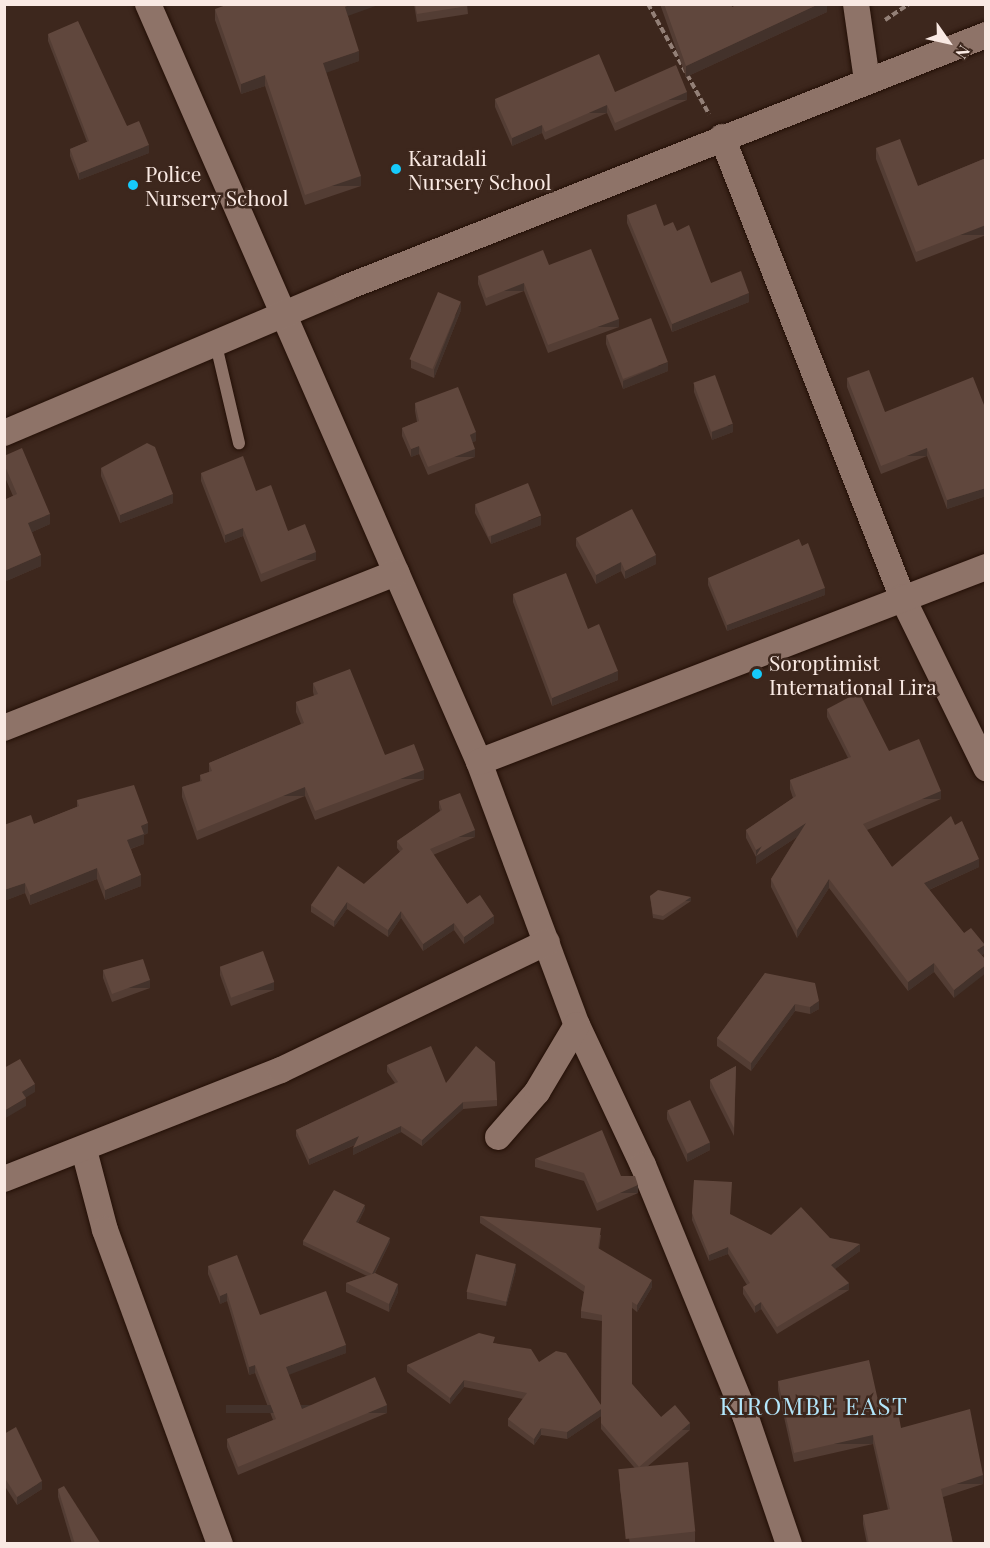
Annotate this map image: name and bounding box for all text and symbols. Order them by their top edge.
north arrow [918,12,978,72]
text: N [951,42,975,63]
place label: Karadali Nursery School [408,144,552,194]
place label: Police Nursery School [145,160,289,210]
marker: Karadali Nursery School [389,162,403,176]
marker: Police Nursery School [126,178,140,192]
place label: Soroptimist International Lira [769,649,937,699]
marker: Soroptimist International Lira [750,667,764,681]
district label: KIROMBE EAST [720,1392,908,1420]

